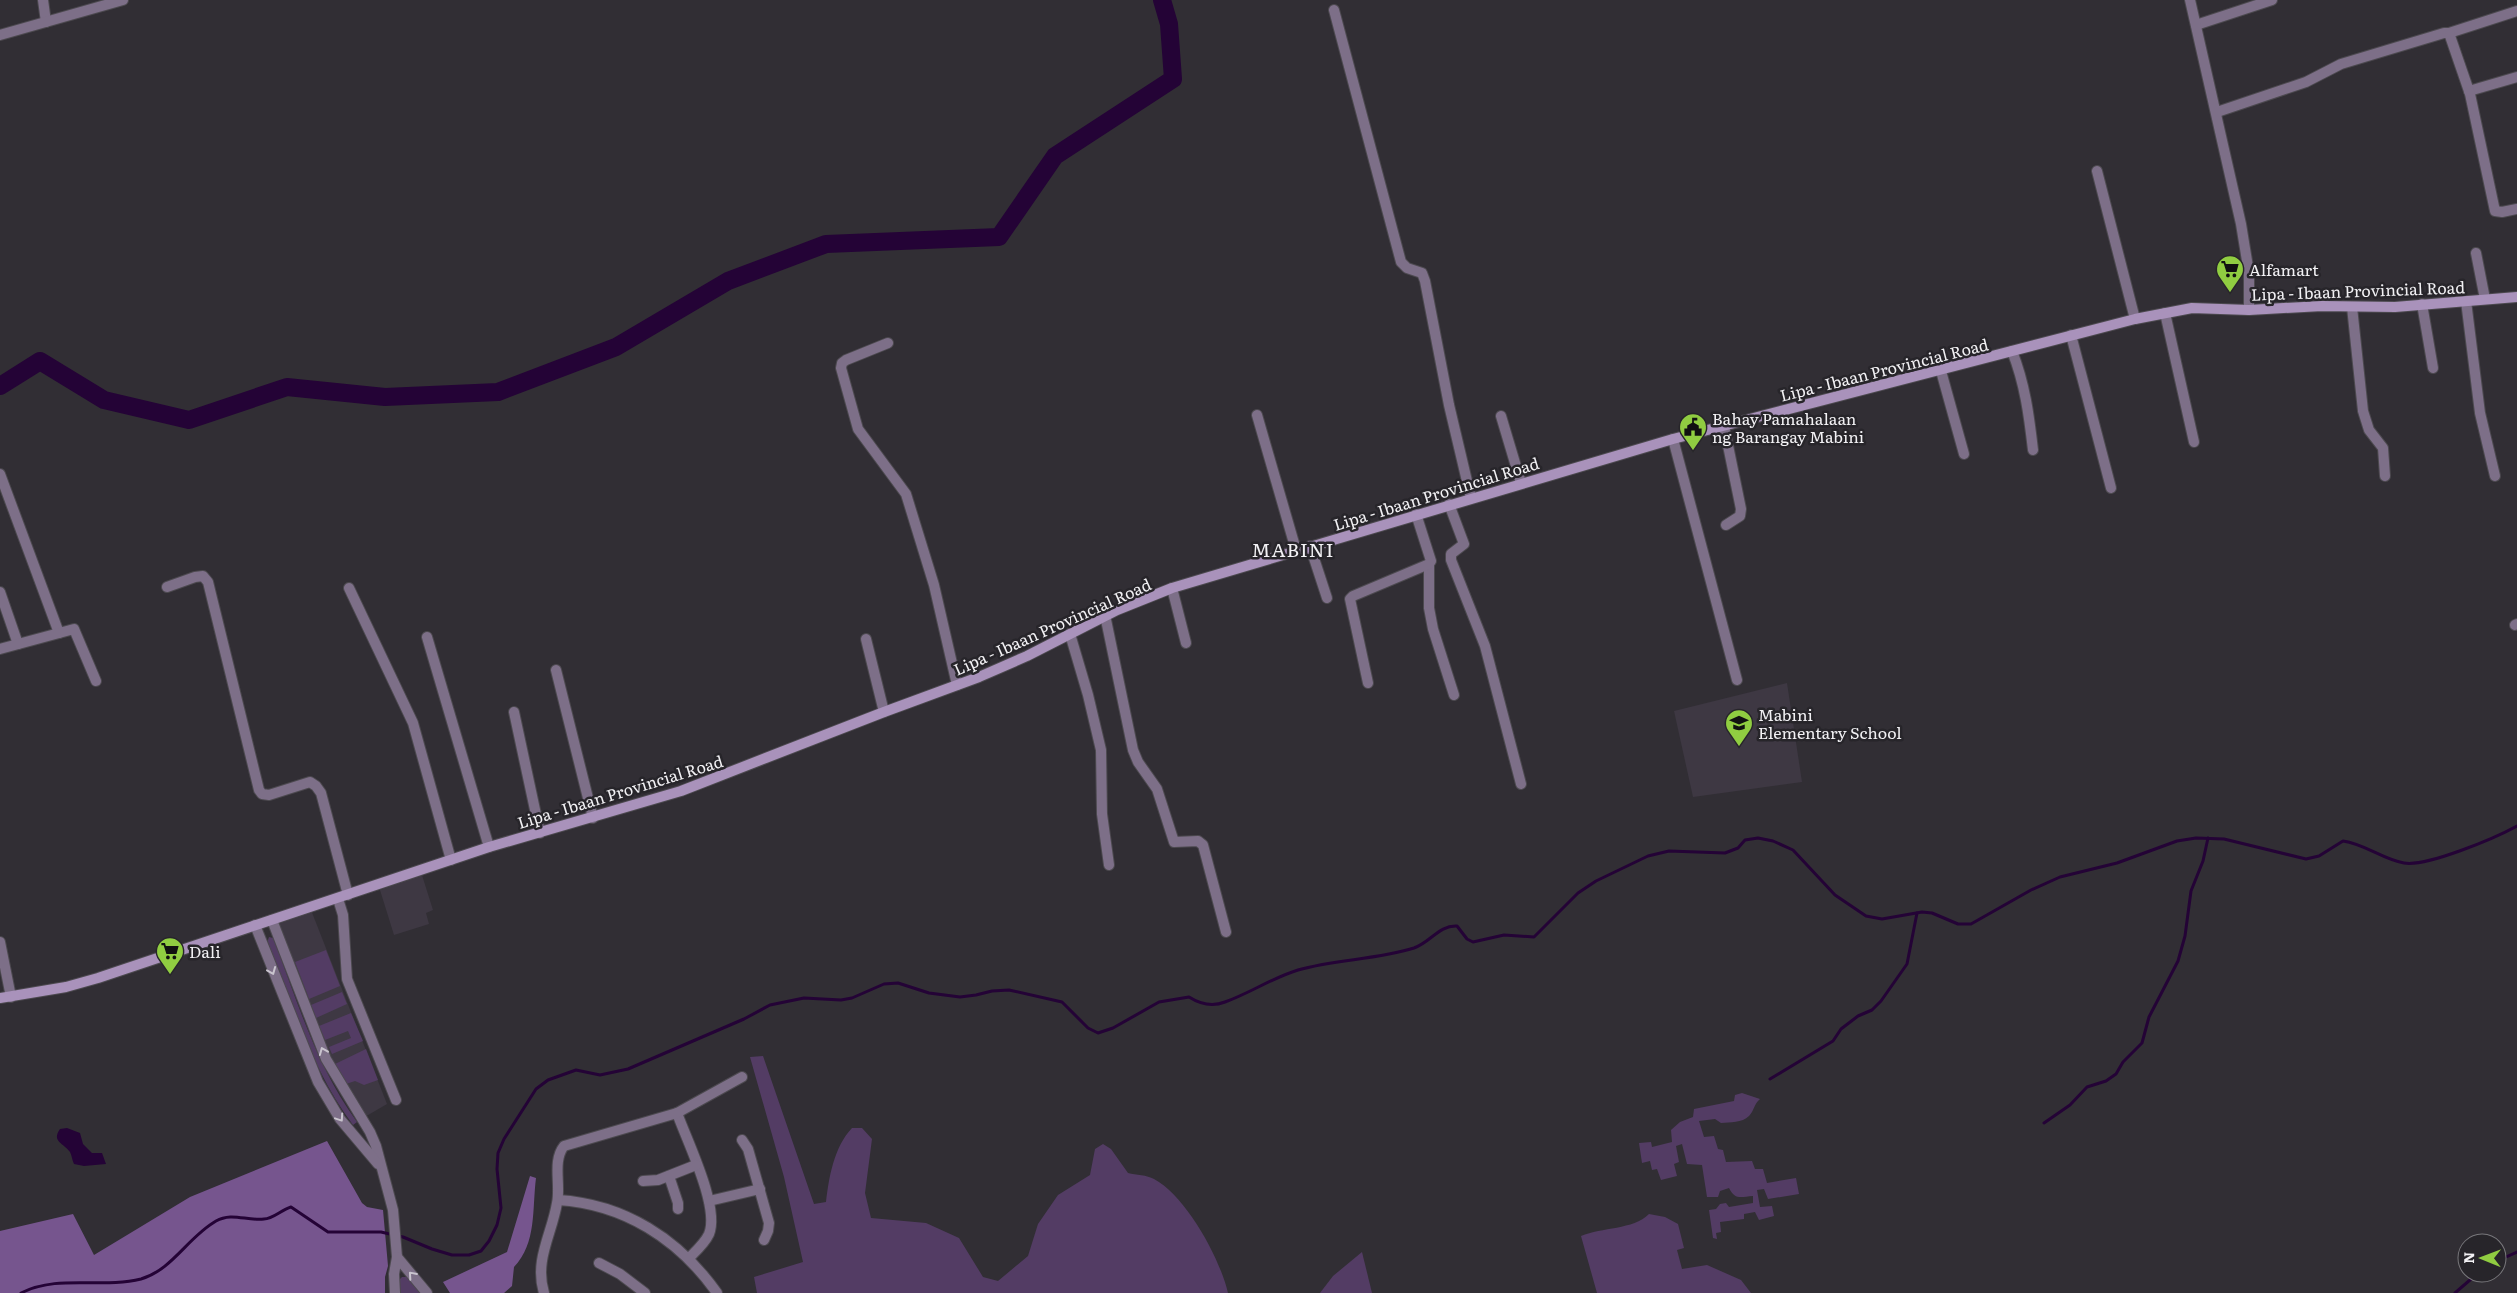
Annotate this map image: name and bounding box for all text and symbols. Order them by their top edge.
supermarket icon: Alfamart [2215,254,2245,293]
place label: Alfamart [2249,257,2319,281]
street label: Lipa - Ibaan Provincial Road [2251,274,2466,306]
street label: Lipa - Ibaan Provincial Road [1777,331,1991,407]
place label: Bahay Pamahalaan ng Barangay Mabini [1712,406,1864,448]
public building icon: Bahay Pamahalaan ng Barangay Mabini [1678,412,1708,451]
street label: Lipa - Ibaan Provincial Road [1330,450,1542,536]
district label: MABINI [1252,535,1334,563]
street label: Lipa - Ibaan Provincial Road [949,571,1155,680]
place label: Mabini Elementary School [1758,702,1902,744]
school or university icon: Mabini Elementary School [1724,708,1754,747]
street label: Lipa - Ibaan Provincial Road [514,748,726,834]
supermarket icon: Dali [155,936,185,975]
place label: Dali [189,939,221,963]
one-way arrow [266,966,277,975]
one-way arrow [319,1048,329,1056]
one-way arrow [334,1112,343,1122]
north arrow [2457,1233,2507,1283]
text: N [2458,1251,2478,1264]
one-way arrow [409,1272,418,1281]

